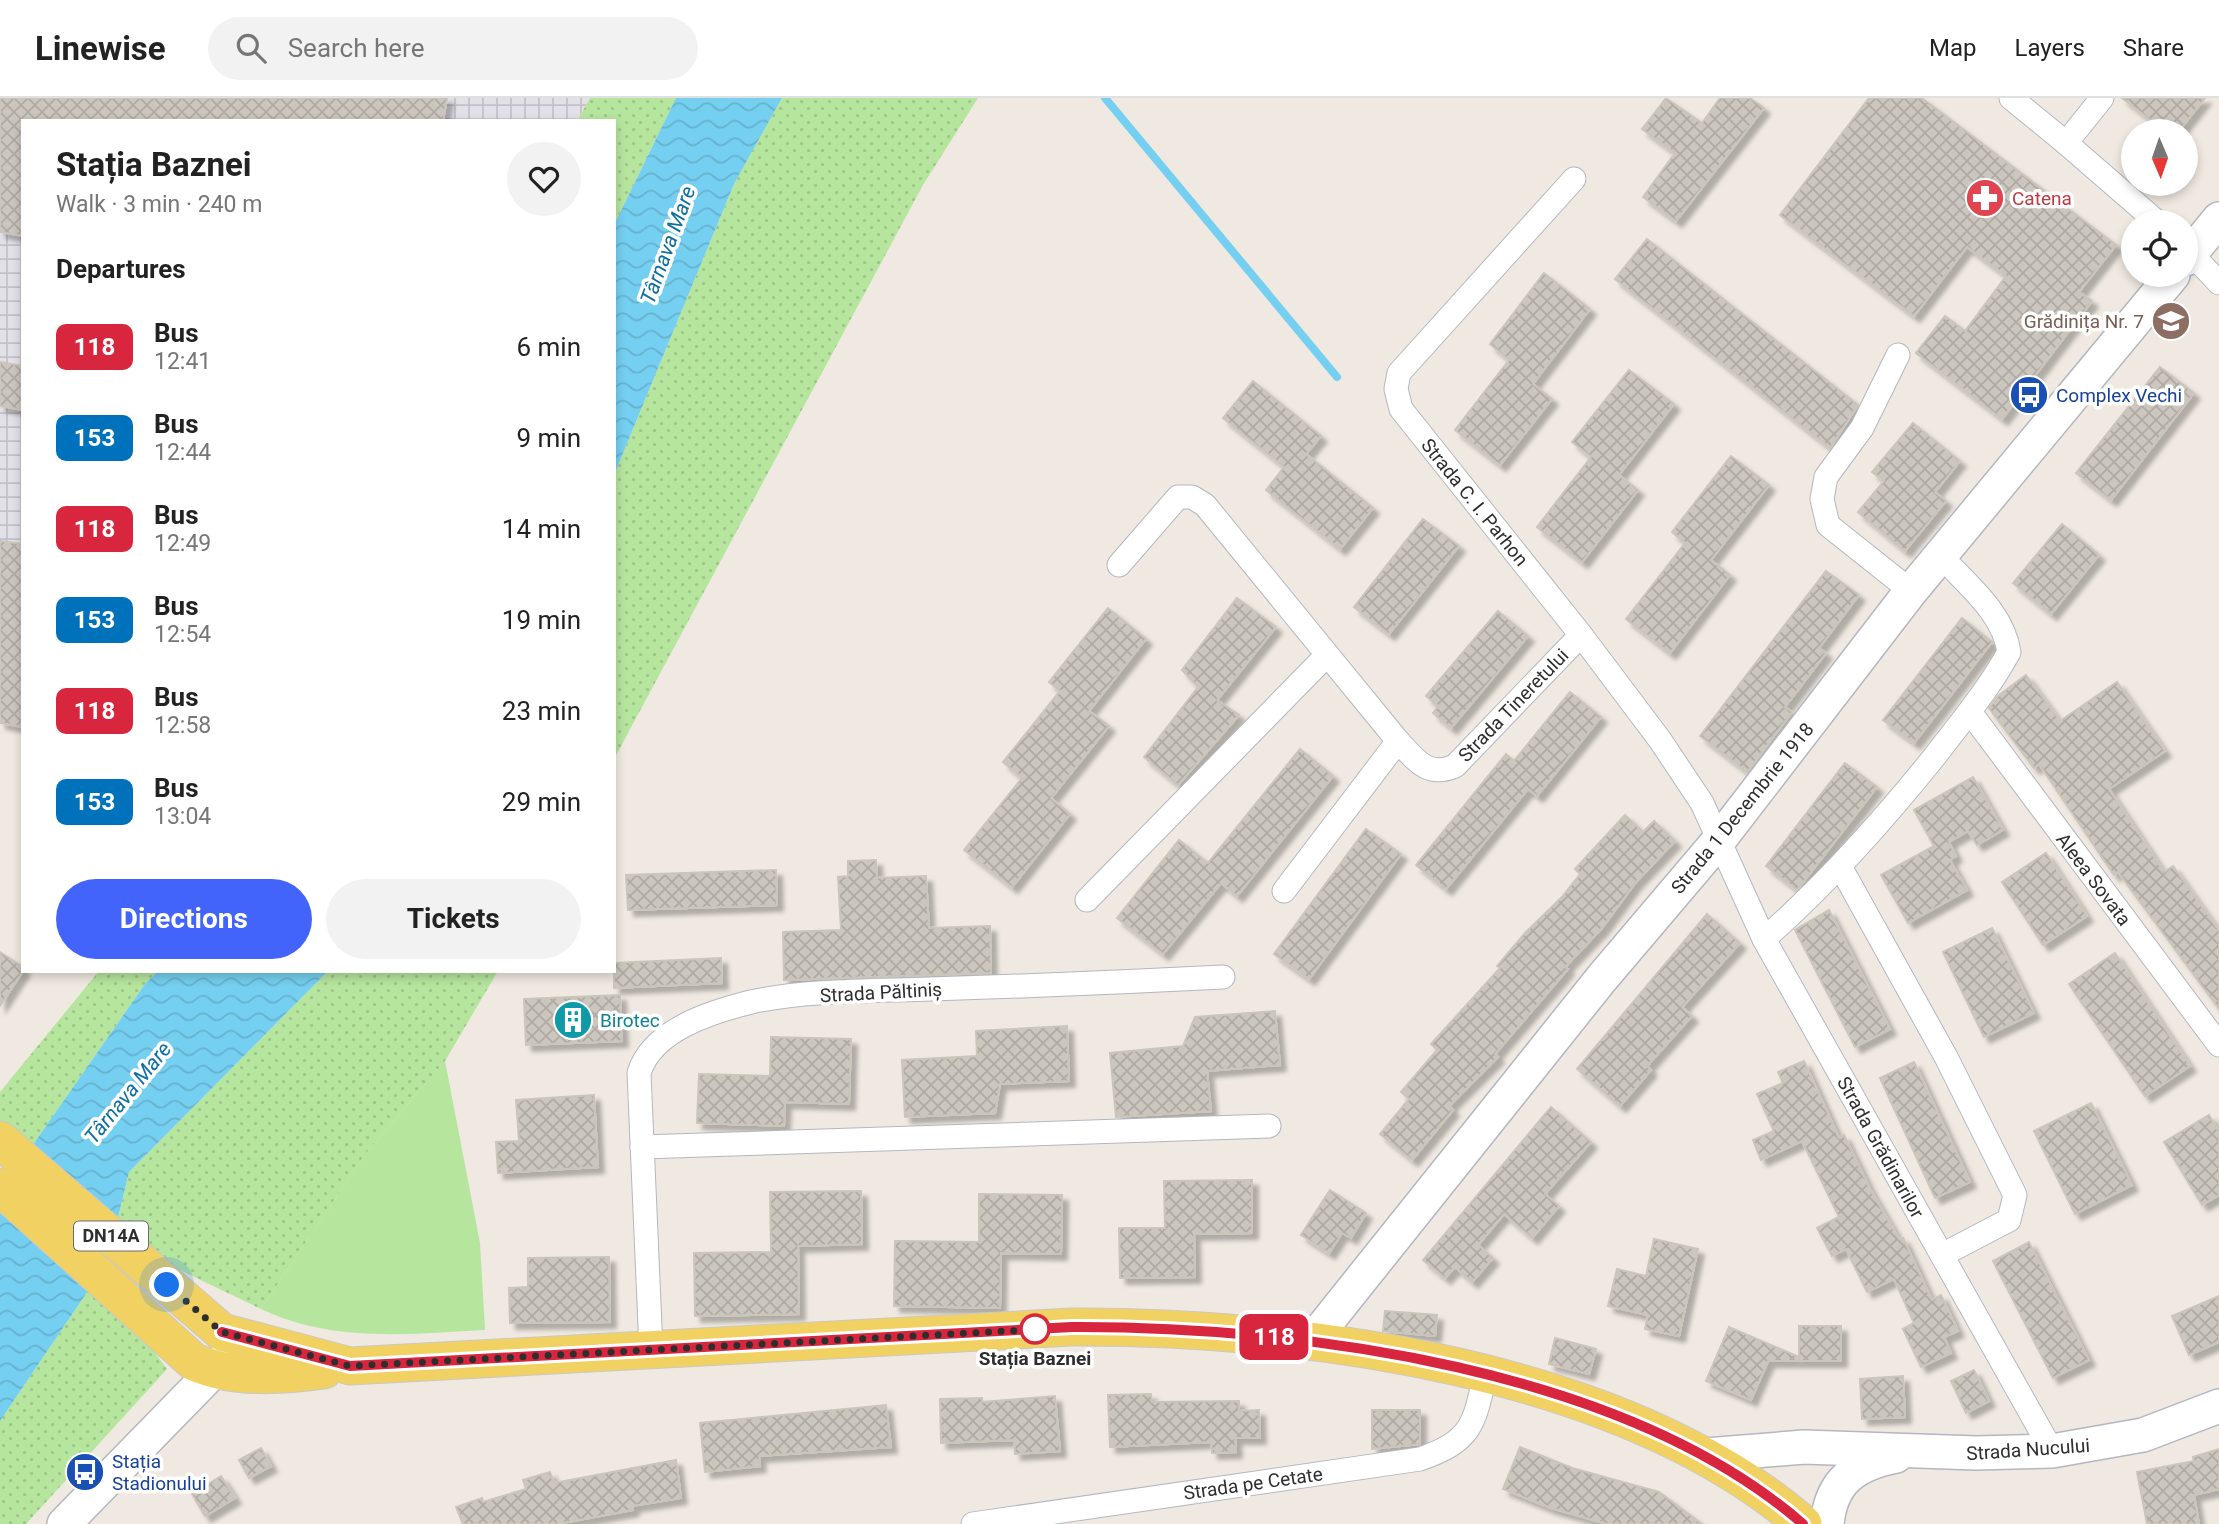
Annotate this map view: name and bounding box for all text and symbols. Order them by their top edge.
search box [208,17,698,80]
text: Linewise [35,29,166,68]
icon: search [232,29,270,67]
text: Search here [288,33,424,63]
text: Map [1929,34,1977,62]
text: Layers [2015,34,2085,62]
text: Share [2123,34,2184,62]
north arrow [2121,119,2198,196]
map controls [2121,119,2198,287]
button: heart [507,142,581,216]
text: Stația Baznei [56,145,251,184]
pharmacy icon: Catena [1964,177,2006,219]
water label: Târnava Mare [636,183,700,307]
place label: Catena [2012,187,2072,210]
text: Walk · 3 min · 240 m [56,191,262,218]
button: locate [2121,210,2198,287]
text: Departures [56,254,186,284]
school or university icon: Grădinița Nr. 7 [2150,300,2192,342]
place label: Grădinița Nr. 7 [2024,310,2144,333]
text: Bus [154,318,199,348]
text: 6 min [516,332,581,362]
text: 118 [74,333,115,361]
text: 12:41 [154,348,211,375]
bus stop icon: Complex Vechi [2008,374,2050,416]
place label: Complex Vechi [2056,384,2182,407]
text: Bus [154,409,199,439]
text: 9 min [516,423,581,453]
text: 153 [74,424,115,452]
street label: Strada C. I. Parhon [1416,434,1533,571]
text: 12:44 [154,439,211,466]
text: Bus [154,500,199,530]
text: 14 min [502,514,581,544]
text: 118 [74,515,115,543]
text: 12:49 [154,530,211,557]
text: Bus [154,591,199,621]
text: 19 min [502,605,581,635]
text: 153 [74,606,115,634]
text: 12:54 [154,621,211,648]
street label: Strada Tineretului [1453,644,1573,767]
text: Bus [154,682,199,712]
text: 23 min [502,696,581,726]
text: 118 [74,697,115,725]
text: 12:58 [154,712,211,739]
street label: Strada 1 Decembrie 1918 [1666,718,1819,899]
text: Bus [154,773,199,803]
text: 29 min [502,787,581,817]
text: 153 [74,788,115,816]
text: 13:04 [154,803,211,830]
street label: Aleea Sovata [2051,828,2136,930]
button: Directions [56,879,312,959]
button: Tickets [326,879,581,959]
street label: Strada Păltiniș [819,978,943,1007]
building icon: Birotec [552,999,594,1041]
place label: Birotec [600,1009,660,1032]
water label: Târnava Mare [80,1037,176,1149]
street label: Strada Grădinarilor [1832,1073,1929,1222]
road number: DN14A [74,1222,148,1251]
your location [149,1267,184,1302]
marker: Stația Baznei [1020,1314,1050,1344]
line badge: 118 [1234,1314,1314,1360]
text: 118 [1253,1323,1295,1351]
place label: Stația Baznei [979,1347,1091,1370]
street label: Strada Nucului [1965,1434,2091,1465]
place label: Stația Stadionului [112,1450,207,1495]
bus stop icon: Stația Stadionului [64,1451,106,1493]
street label: Strada pe Cetate [1182,1462,1324,1505]

